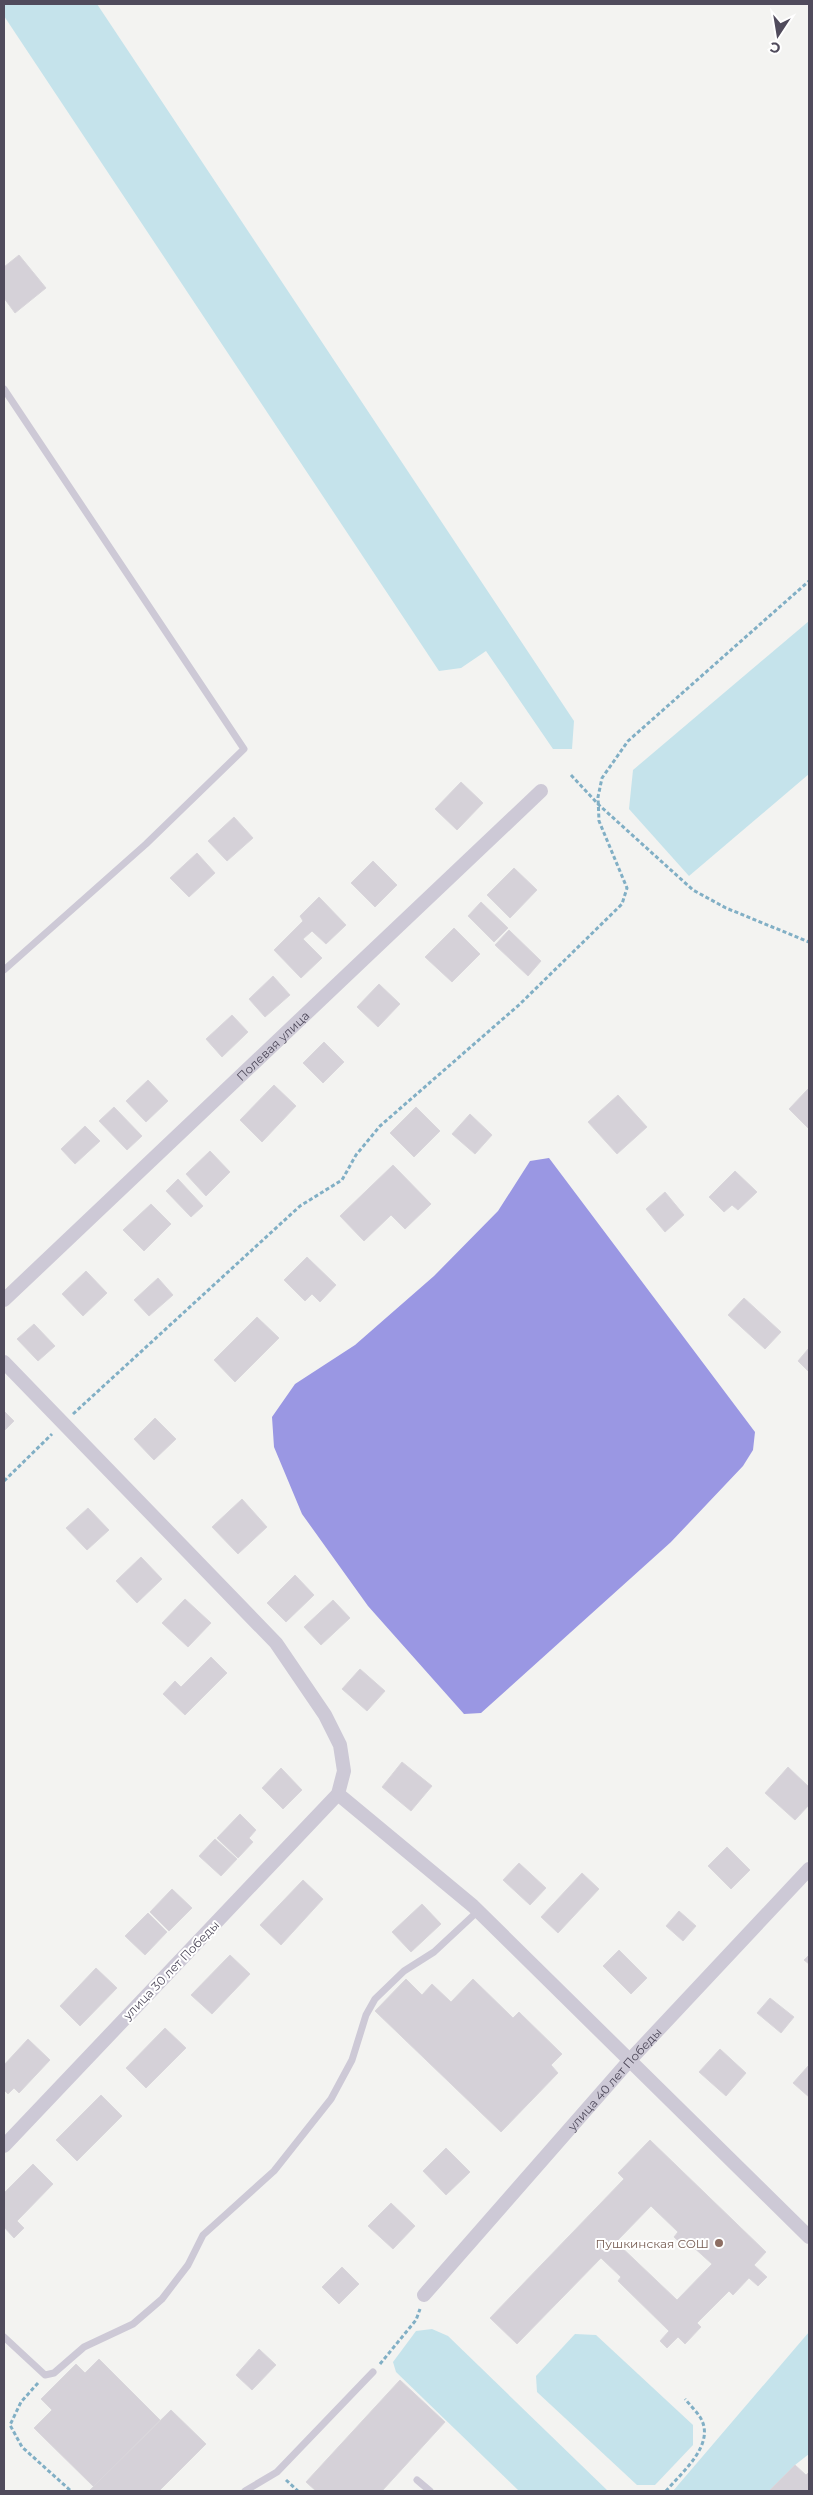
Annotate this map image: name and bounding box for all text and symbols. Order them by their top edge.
north arrow [753,10,803,60]
text: С [768,38,782,58]
street label: Полевая улица [233,1007,312,1084]
street label: улица 30 лет Победы [119,1917,222,2023]
street label: улица 40 лет Победы [564,2024,664,2134]
place label: Пушкинская СОШ [595,2236,709,2251]
marker: Пушкинская СОШ [713,2237,725,2249]

